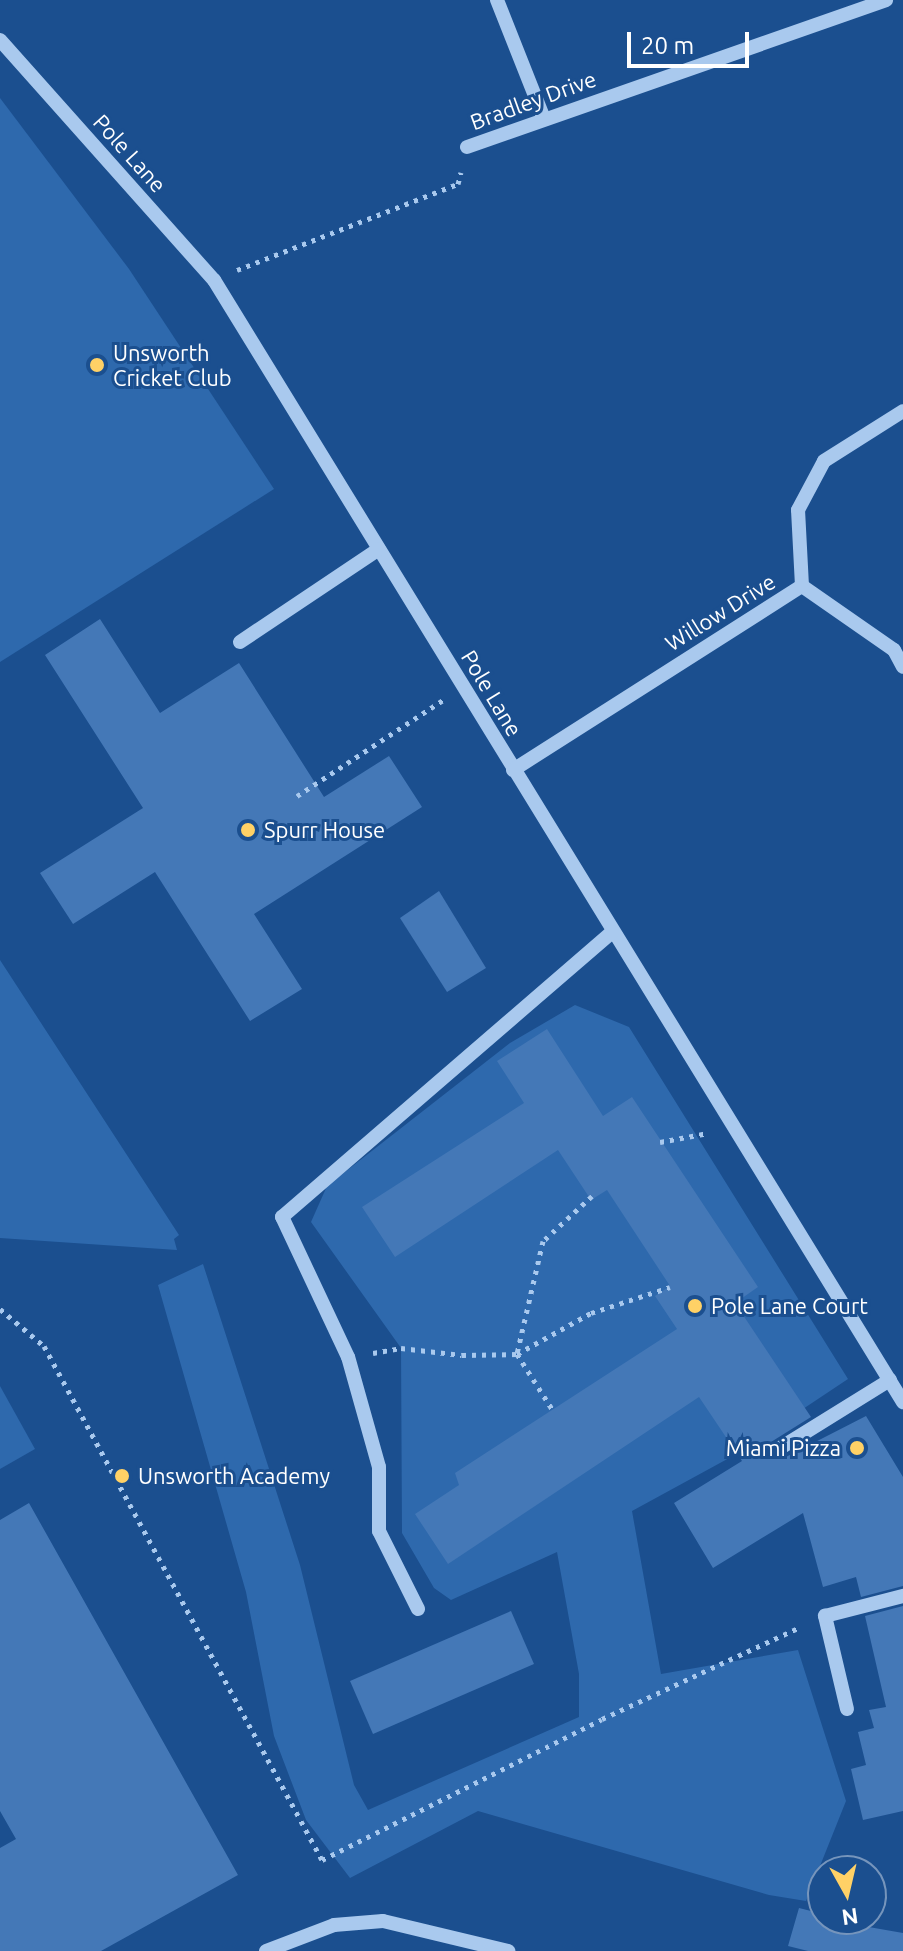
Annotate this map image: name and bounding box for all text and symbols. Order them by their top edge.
scale bar [631,16,753,66]
text: 20 m [641,32,694,59]
street label: Bradley Drive [466,65,600,135]
street label: Pole Lane [88,109,172,197]
place label: Unsworth Cricket Club [113,339,232,390]
marker: Unsworth Cricket Club [88,356,106,374]
street label: Willow Drive [660,568,780,656]
street label: Pole Lane [456,645,528,741]
place label: Spurr House [264,817,385,843]
marker: Spurr House [239,821,257,839]
place label: Pole Lane Court [711,1293,868,1319]
marker: Pole Lane Court [686,1297,704,1315]
place label: Miami Pizza [726,1435,841,1461]
marker: Miami Pizza [848,1439,866,1457]
place label: Unsworth Academy [138,1463,330,1489]
marker: Unsworth Academy [113,1467,131,1485]
north arrow [807,1855,887,1935]
text: N [840,1904,860,1931]

